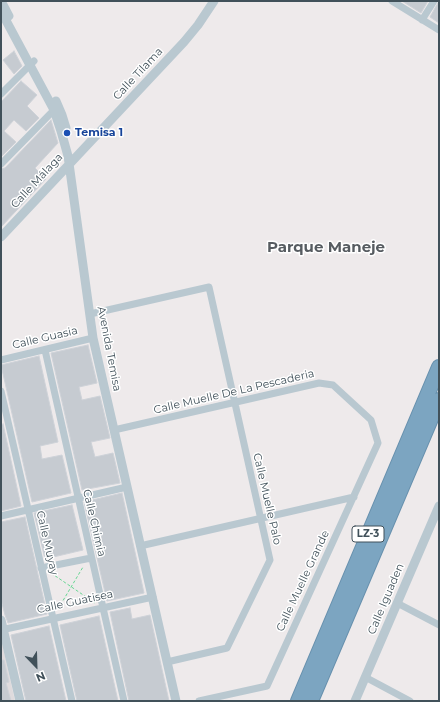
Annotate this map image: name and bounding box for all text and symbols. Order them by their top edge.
street label: Calle Tilama [110,45,166,103]
place label: Temisa 1 [75,126,123,140]
marker: Temisa 1 [62,128,72,138]
street label: Calle Málaga [8,151,66,211]
district label: Parque Maneje [267,239,385,257]
street label: Avenida Temisa [94,305,124,393]
street label: Calle Guasia [11,324,79,352]
street label: Calle Muelle De La Pescaderia [152,367,316,417]
street label: Calle Muelle Palo [250,452,284,546]
street label: Calle Chimia [80,488,108,558]
street label: Calle Muyay [33,510,61,576]
road number: LZ-3 [352,526,384,542]
street label: Calle Muelle Grande [274,528,332,634]
street label: Calle Iguaden [365,561,407,637]
street label: Calle Guatisea [36,587,114,617]
north arrow [16,646,56,686]
text: N [34,669,48,685]

